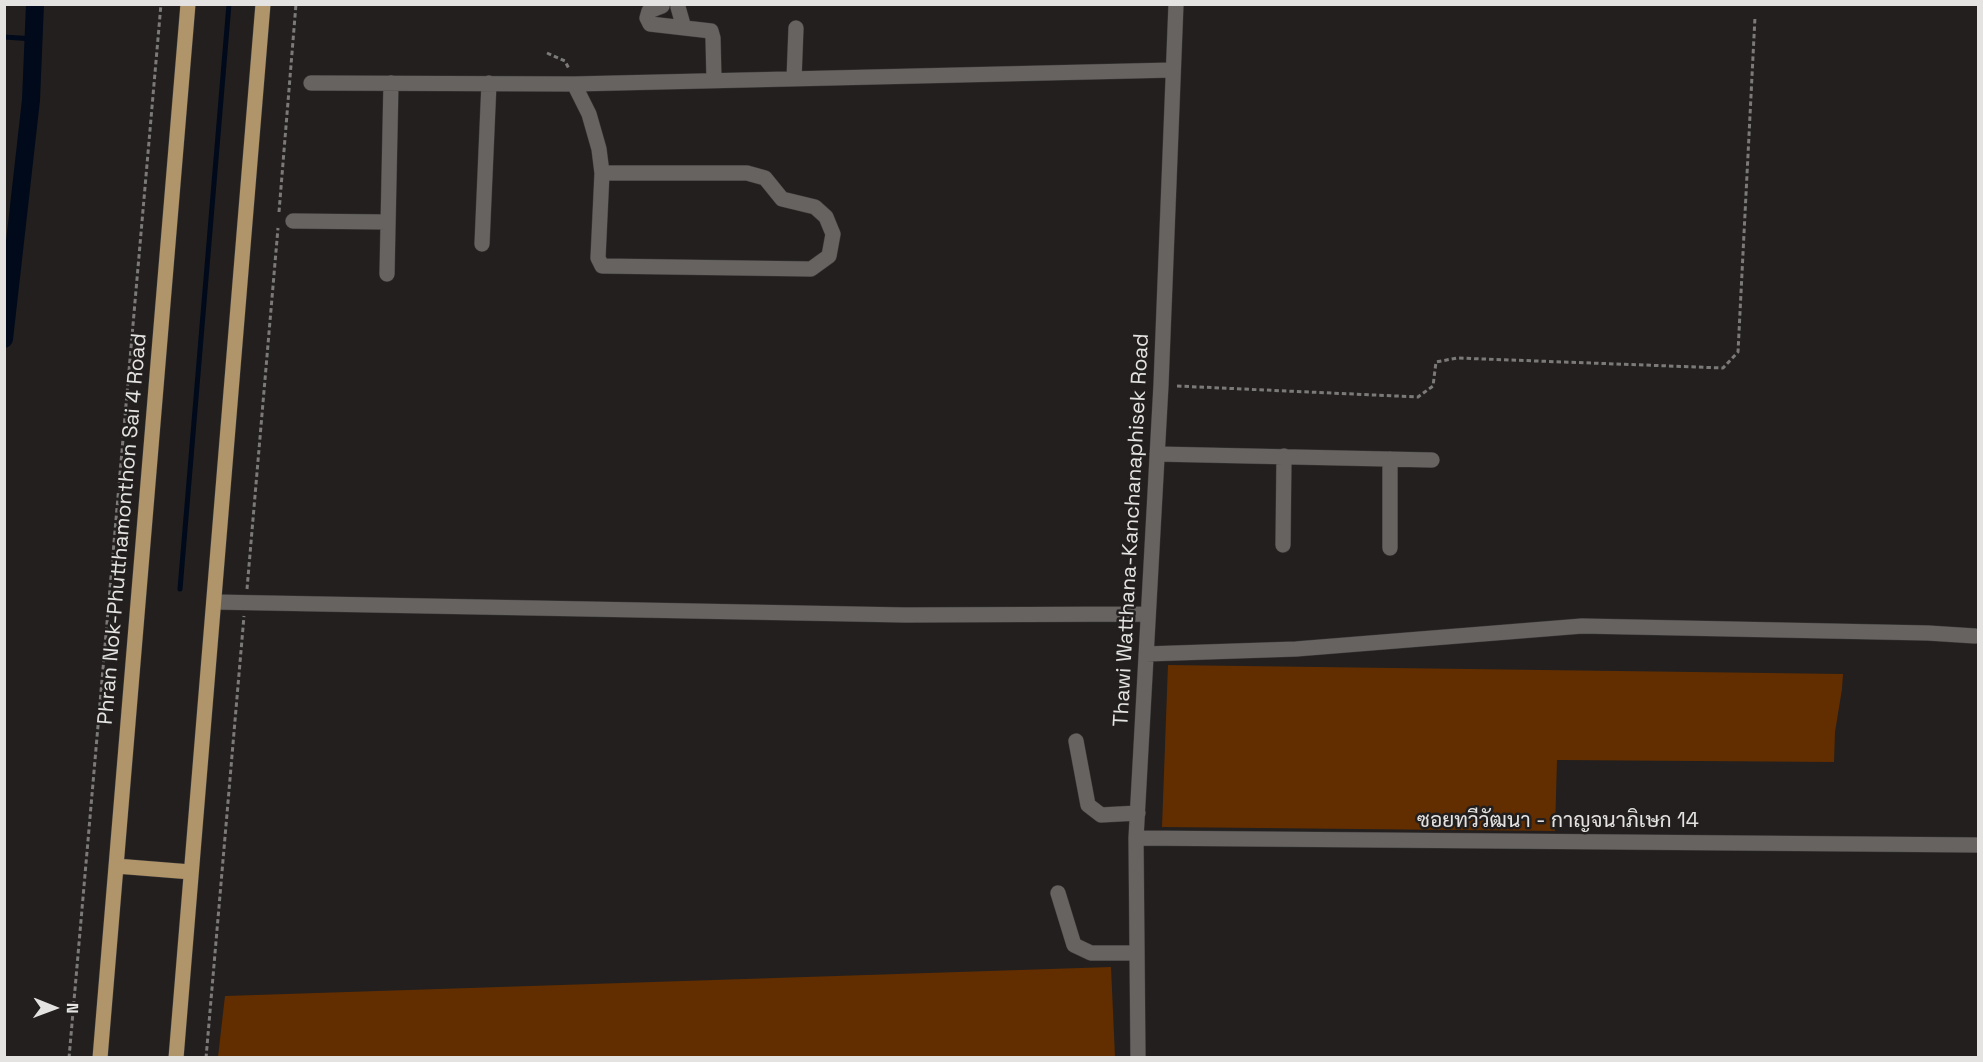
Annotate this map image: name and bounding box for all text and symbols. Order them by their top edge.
street label: Phran Nok-Phutthamonthon Sai 4 Road [93,332,153,726]
street label: Thawi Watthana-Kanchanaphisek Road [1109,333,1155,727]
street label: ซอยทวีวัฒนา - กาญจนาภิเษก 14 [1417,808,1699,834]
north arrow [24,978,84,1038]
text: N [62,1003,83,1014]

